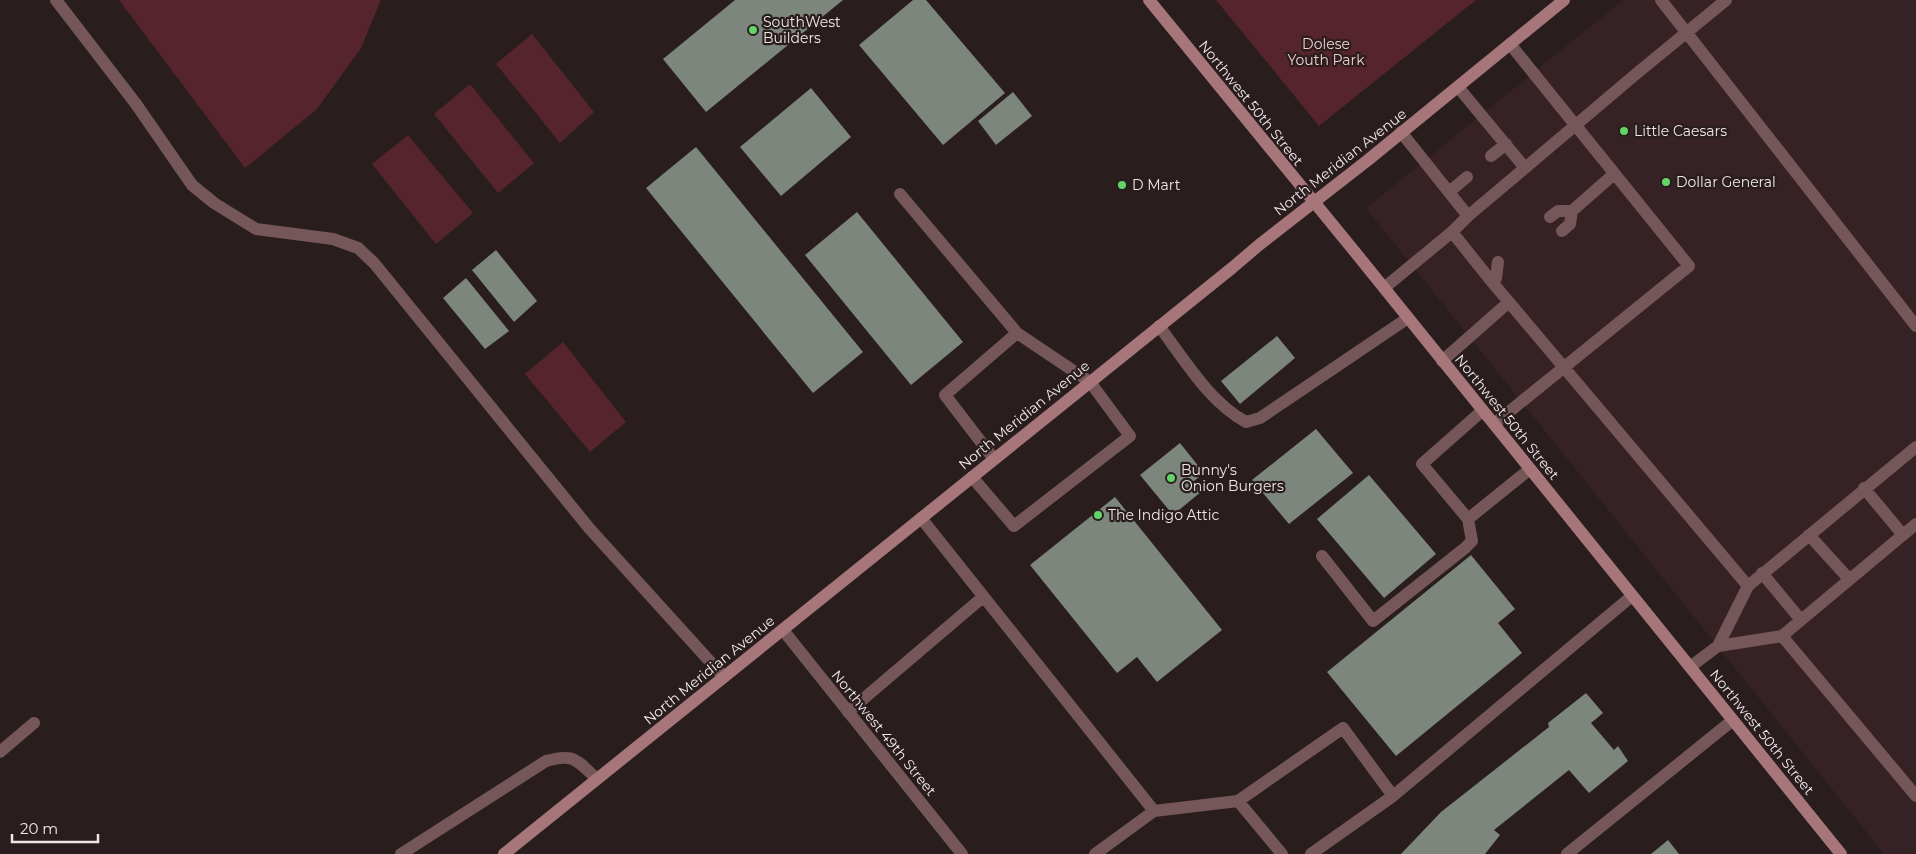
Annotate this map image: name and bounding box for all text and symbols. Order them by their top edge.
place label: SouthWest Builders [763,13,841,47]
marker: SouthWest Builders [747,24,759,36]
park label: Dolese Youth Park [1287,35,1365,69]
street label: Northwest 50th Street [1195,37,1307,170]
street label: North Meridian Avenue [1270,105,1410,219]
place label: Little Caesars [1634,122,1727,140]
marker: Little Caesars [1618,125,1630,137]
place label: Dollar General [1676,173,1776,191]
place label: D Mart [1132,176,1181,194]
marker: Dollar General [1660,176,1672,188]
marker: D Mart [1116,179,1128,191]
street label: Northwest 50th Street [1451,351,1563,484]
street label: North Meridian Avenue [955,357,1093,473]
place label: Bunny's Onion Burgers [1181,461,1284,495]
marker: Bunny's Onion Burgers [1165,472,1177,484]
place label: The Indigo Attic [1108,506,1220,524]
marker: The Indigo Attic [1092,509,1104,521]
street label: North Meridian Avenue [640,612,778,728]
street label: Northwest 49th Street [828,666,940,800]
street label: Northwest 50th Street [1706,666,1818,799]
scale bar [12,812,99,844]
text: 20 m [20,819,58,838]

